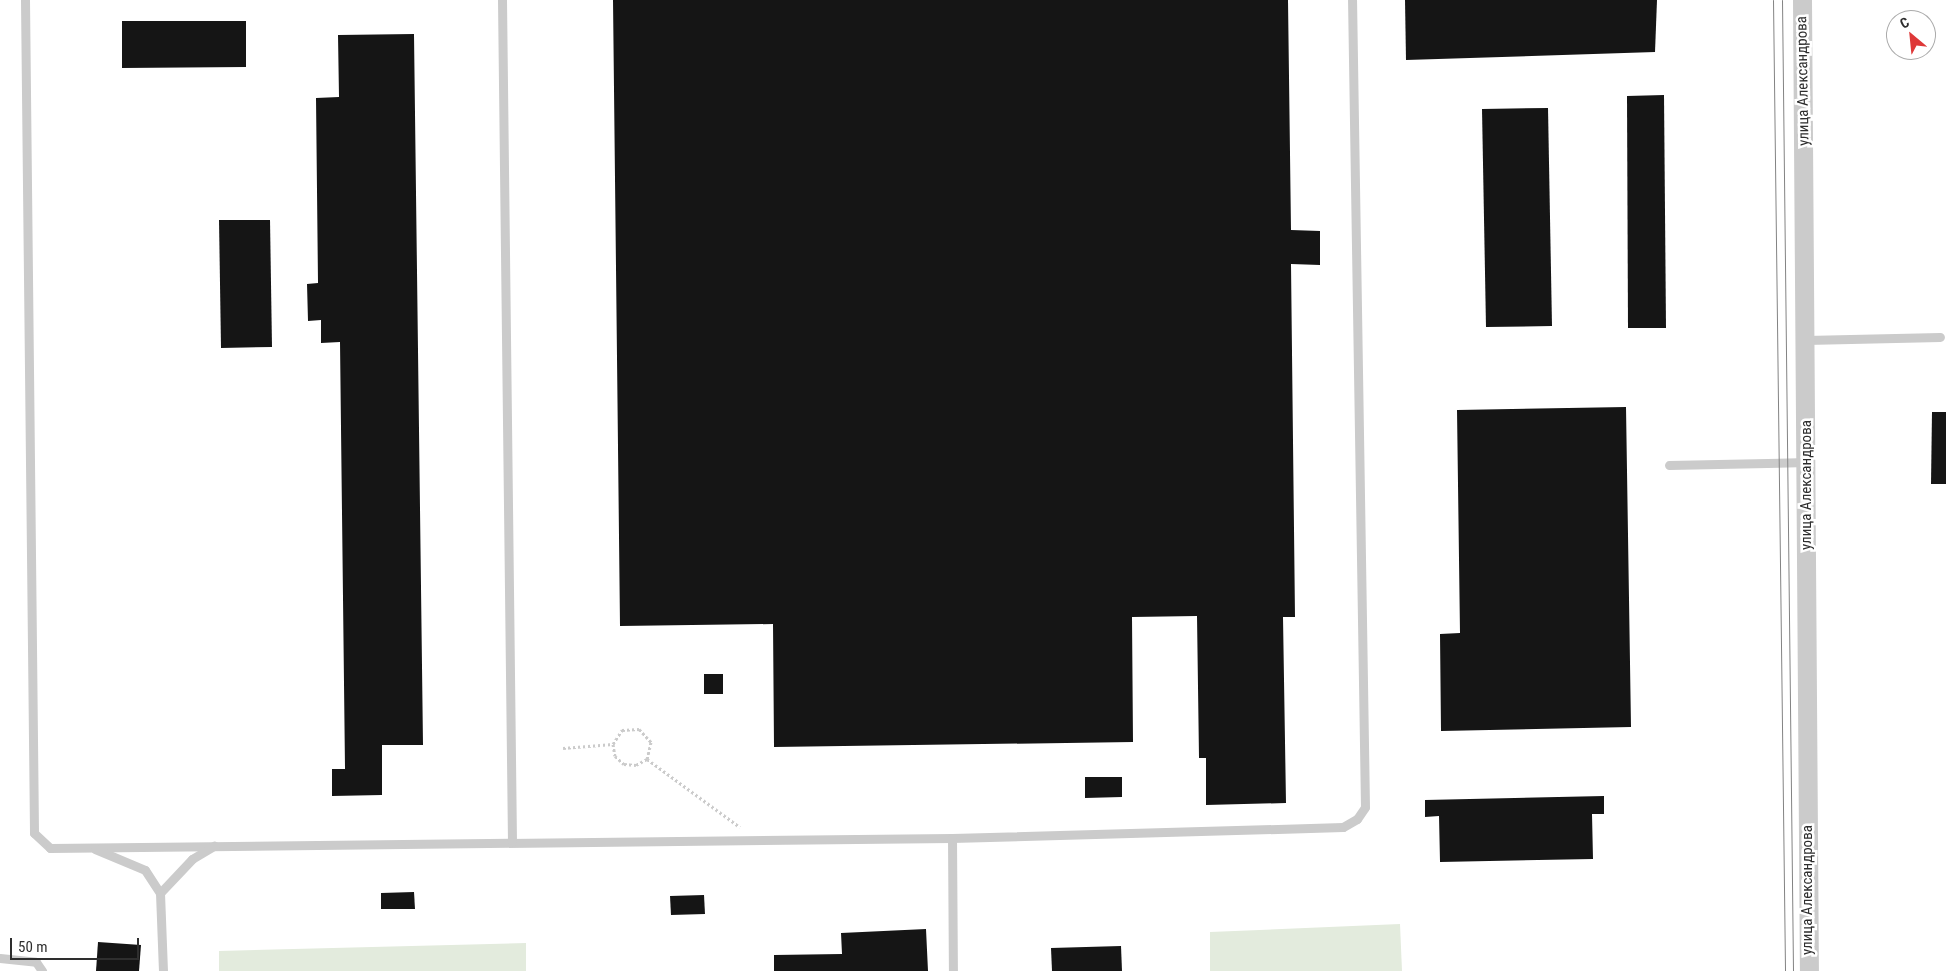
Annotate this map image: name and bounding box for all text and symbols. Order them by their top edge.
north arrow [1886,10,1936,60]
text: С [1897,14,1912,32]
street label: улица Александрова [1793,16,1813,146]
street label: улица Александрова [1798,420,1816,550]
street label: улица Александрова [1799,825,1817,955]
scale bar [12,928,141,960]
text: 50 m [18,938,48,956]

